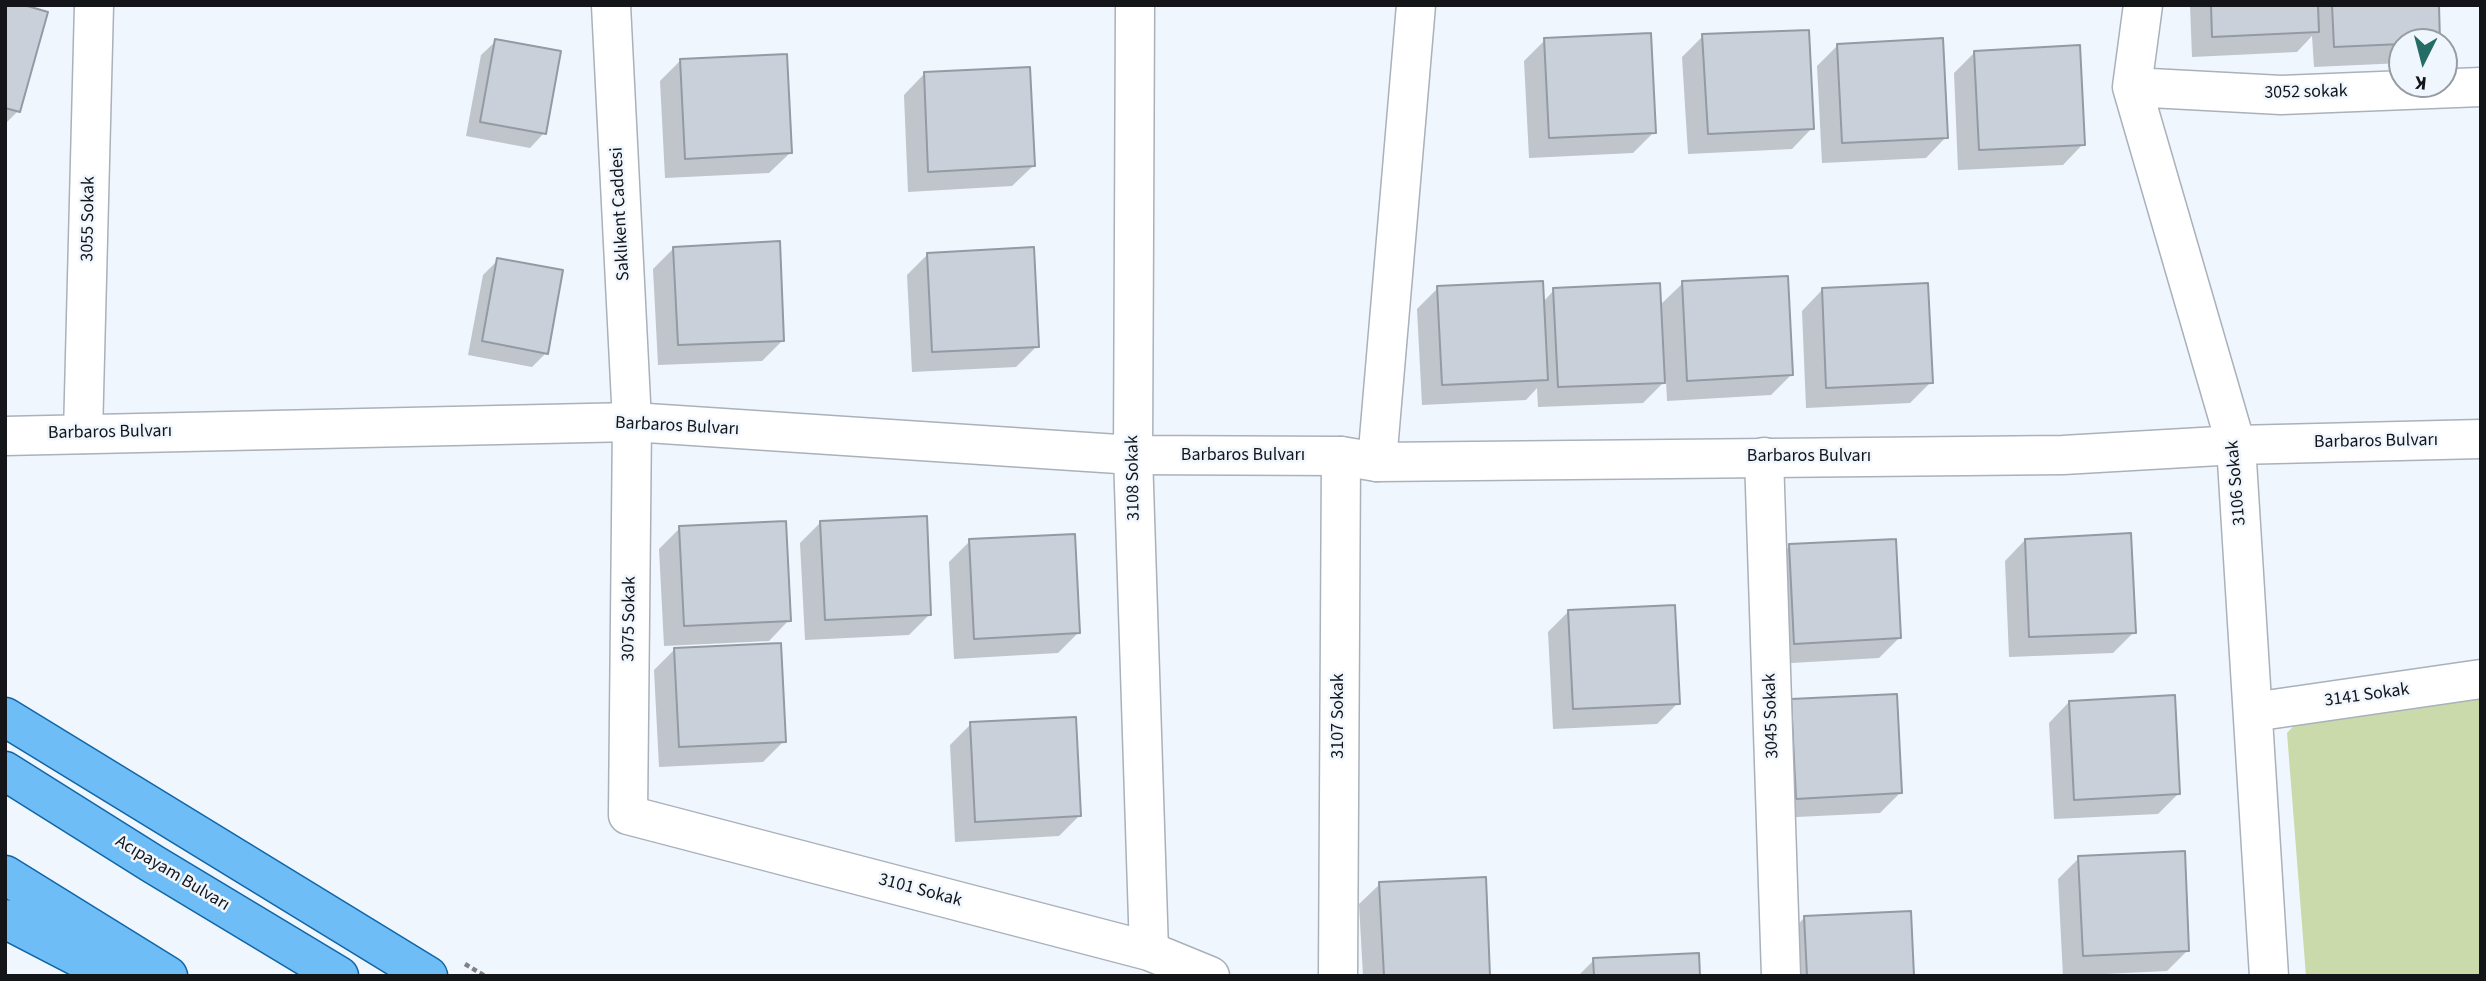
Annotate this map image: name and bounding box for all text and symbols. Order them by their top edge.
north arrow [2388,28,2458,98]
text: K [2414,68,2428,96]
street label: 3052 sokak [2264,81,2348,105]
street label: Saklıkent Caddesi [607,147,635,281]
street label: 3055 Sokak [77,176,101,262]
street label: Barbaros Bulvarı [614,413,740,441]
street label: Barbaros Bulvarı [48,421,172,445]
street label: Barbaros Bulvarı [2314,430,2438,454]
street label: 3108 Sokak [1122,435,1146,521]
street label: 3106 Sokak [2223,439,2251,527]
street label: Barbaros Bulvarı [1181,445,1305,467]
street label: Barbaros Bulvarı [1747,446,1871,468]
street label: 3075 Sokak [618,576,642,662]
street label: 3107 Sokak [1328,673,1350,759]
street label: 3045 Sokak [1760,673,1784,759]
street label: 3141 Sokak [2323,679,2411,713]
street label: Acıpayam Bulvarı [111,831,233,917]
street label: 3101 Sokak [876,870,964,912]

